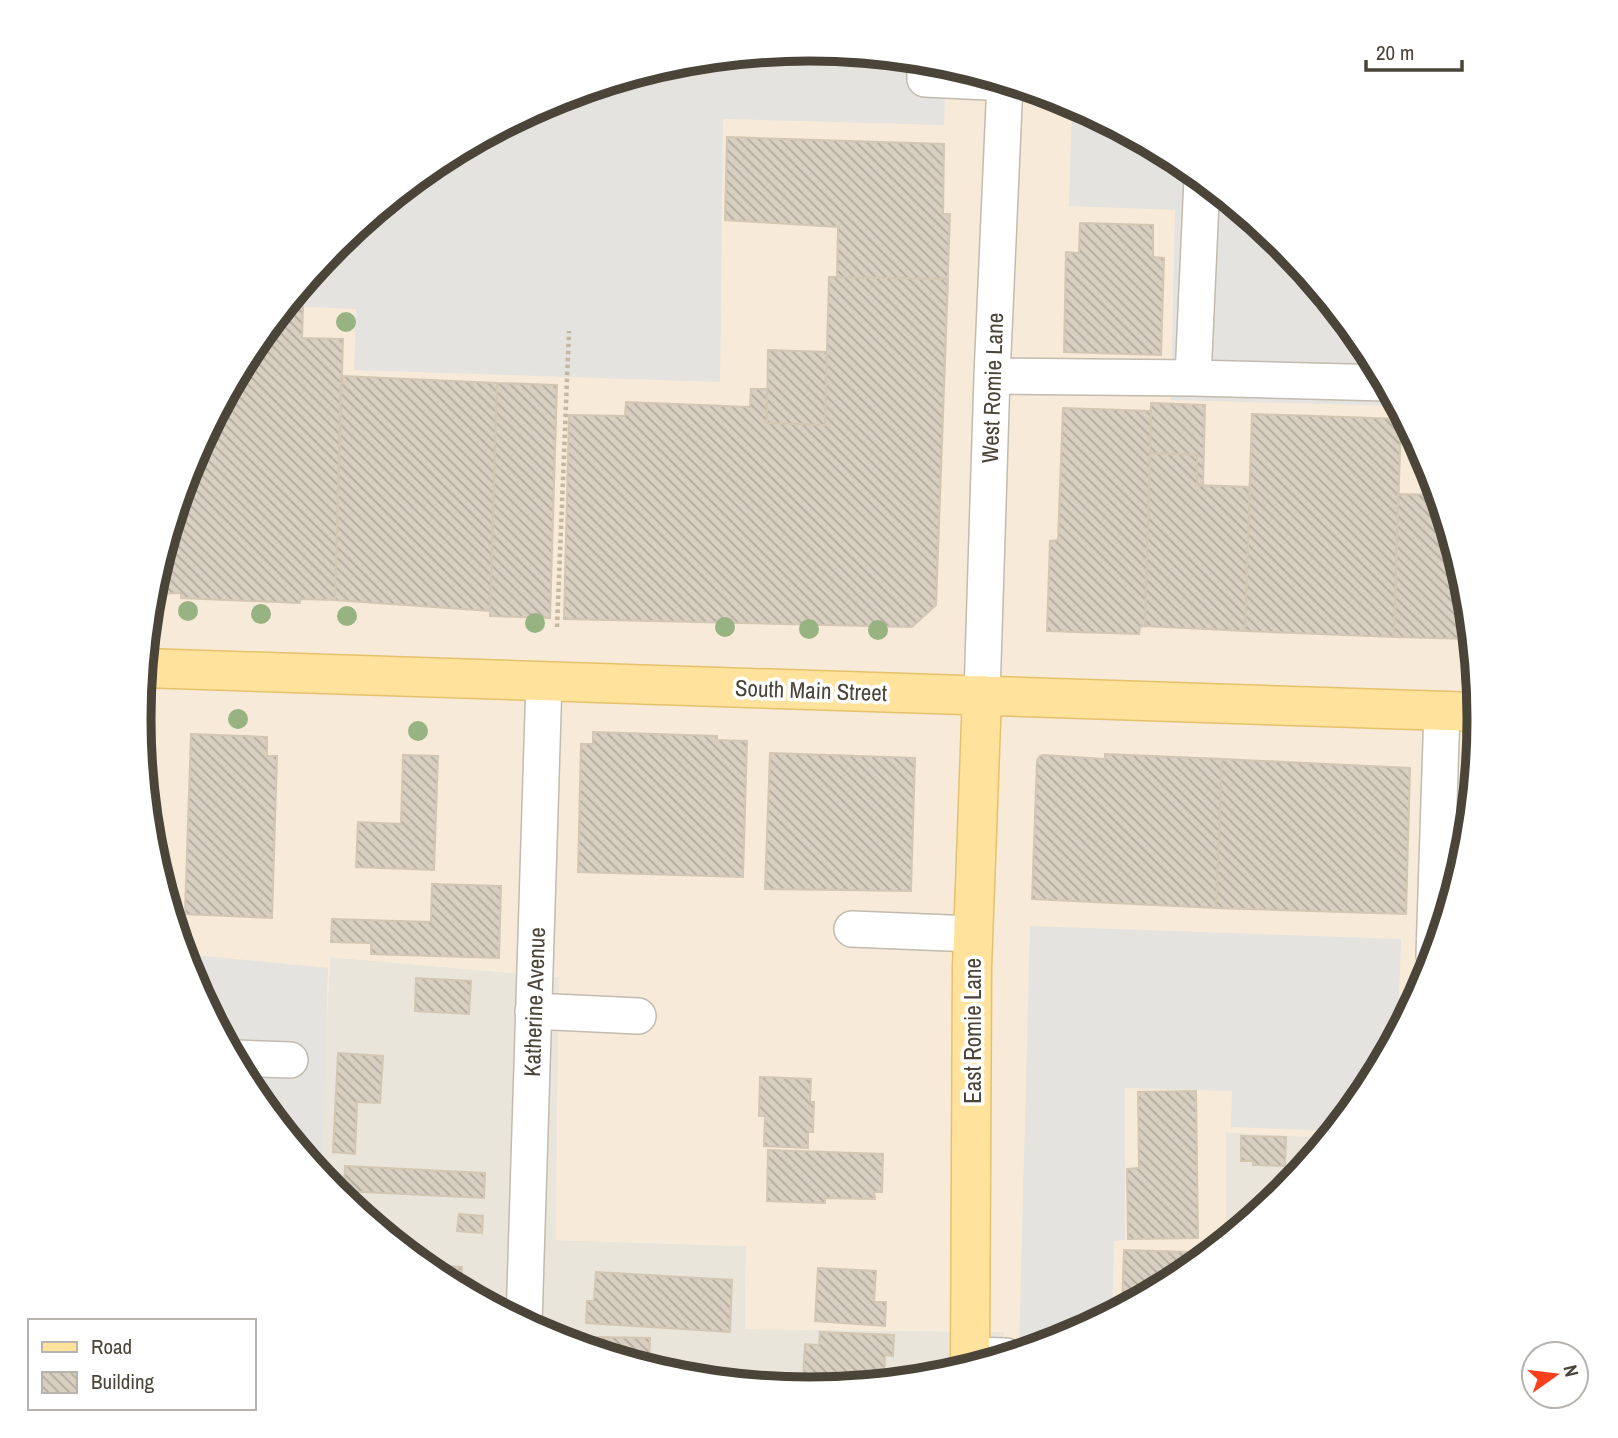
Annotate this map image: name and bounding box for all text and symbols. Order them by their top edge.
scale bar [1366,28,1462,72]
text: 20 m [1376,38,1414,67]
street label: West Romie Lane [974,312,1010,464]
street label: South Main Street [734,672,888,708]
street label: Katherine Avenue [516,927,552,1077]
street label: East Romie Lane [957,958,988,1104]
legend [28,1319,256,1410]
text: Road [91,1332,132,1361]
north arrow [1520,1340,1590,1410]
text: N [1558,1362,1585,1379]
text: Building [91,1367,155,1396]

